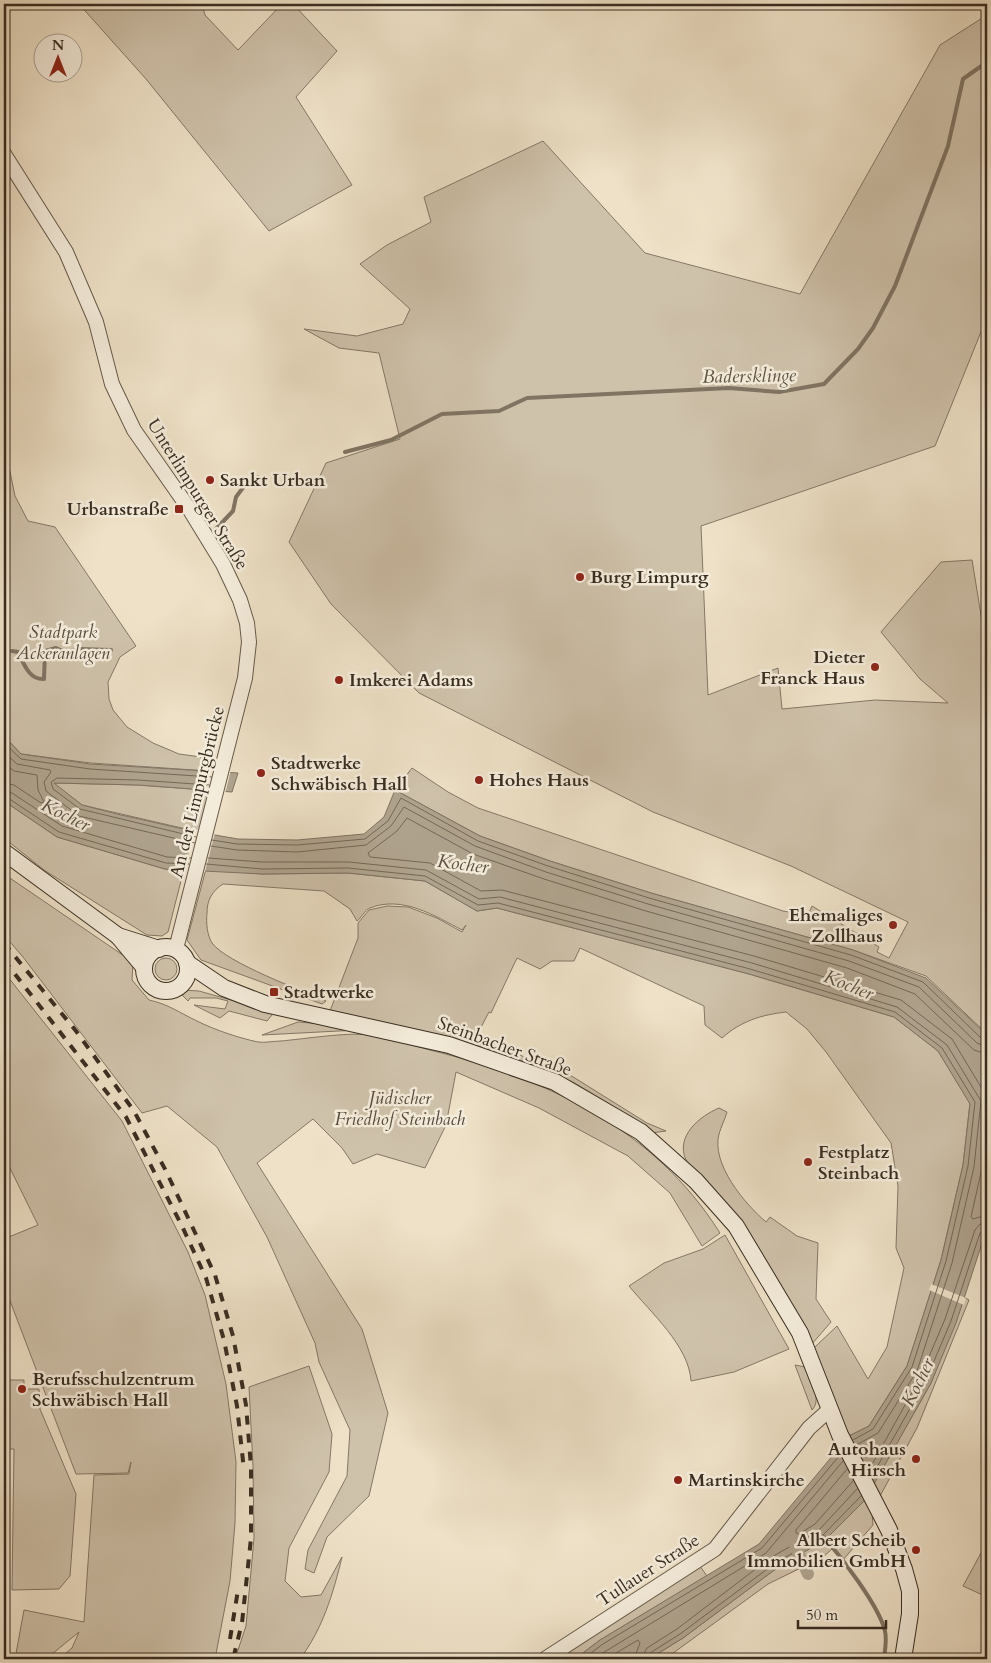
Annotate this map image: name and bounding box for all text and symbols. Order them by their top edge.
north arrow [32,32,82,82]
text: N [52,36,64,55]
water label: Badersklinge [702,362,797,390]
street label: Unterlimpurger Straße [141,414,254,575]
place label: Sankt Urban [220,468,326,493]
marker: Sankt Urban [204,474,216,486]
place label: Urbanstraße [67,497,169,522]
marker: Urbanstraße [173,503,185,515]
place label: Burg Limpurg [590,565,709,590]
marker: Burg Limpurg [574,571,586,583]
park label: Stadtpark Ackeranlagen [15,620,110,666]
place label: Dieter Franck Haus [760,645,866,691]
marker: Dieter Franck Haus [869,661,881,673]
place label: Imkerei Adams [349,668,473,693]
marker: Imkerei Adams [333,674,345,686]
street label: An der Limpurgbrücke [164,704,231,881]
place label: Stadtwerke Schwäbisch Hall [271,751,407,797]
marker: Stadtwerke Schwäbisch Hall [255,767,267,779]
place label: Hohes Haus [489,768,589,793]
marker: Hohes Haus [473,774,485,786]
water label: Kocher [37,792,95,838]
water label: Kocher [436,848,491,880]
place label: Ehemaliges Zollhaus [789,903,883,949]
marker: Ehemaliges Zollhaus [887,919,899,931]
water label: Kocher [820,963,878,1007]
place label: Stadtwerke [284,980,374,1005]
marker: Stadtwerke [268,986,280,998]
street label: Steinbacher Straße [434,1011,575,1082]
park label: Jüdischer Friedhof Steinbach [335,1086,466,1132]
place label: Festplatz Steinbach [818,1140,899,1186]
marker: Festplatz Steinbach [802,1156,814,1168]
water label: Kocher [895,1353,941,1411]
place label: Berufsschulzentrum Schwäbisch Hall [32,1367,195,1413]
marker: Berufsschulzentrum Schwäbisch Hall [16,1383,28,1395]
place label: Autohaus Hirsch [828,1437,906,1483]
marker: Autohaus Hirsch [910,1453,922,1465]
place label: Martinskirche [688,1468,805,1493]
marker: Martinskirche [672,1474,684,1486]
street label: Tullauer Straße [592,1528,704,1613]
place label: Albert Scheib Immobilien GmbH [747,1528,906,1574]
marker: Albert Scheib Immobilien GmbH [910,1544,922,1556]
scale bar [798,1598,886,1630]
text: 50 m [806,1605,838,1625]

